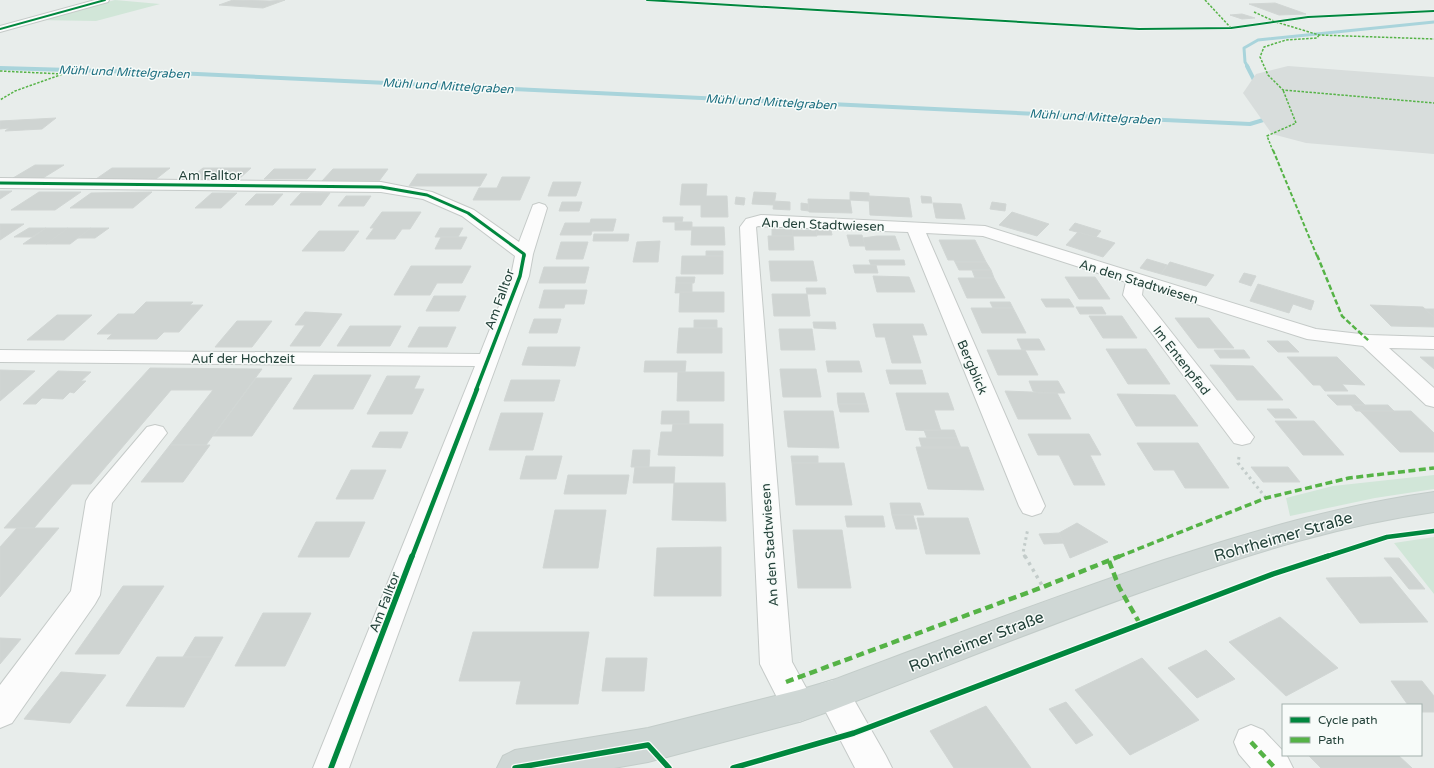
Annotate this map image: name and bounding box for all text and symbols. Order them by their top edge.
water label: Mühl und Mittelgraben [58,63,191,81]
water label: Mühl und Mittelgraben [382,76,515,96]
water label: Mühl und Mittelgraben [705,92,838,112]
water label: Mühl und Mittelgraben [1029,107,1162,127]
street label: Am Falltor [178,168,242,184]
street label: An den Stadtwiesen [761,215,885,235]
street label: An den Stadtwiesen [1077,256,1200,308]
street label: Am Falltor [482,267,518,332]
street label: Im Entenpfad [1149,323,1213,398]
street label: Bergblick [953,338,991,397]
street label: Auf der Hochzeit [191,351,295,367]
street label: An den Stadtwiesen [758,483,782,607]
street label: Rohrheimer Straße [1212,508,1355,566]
street label: Am Falltor [366,570,404,635]
street label: Rohrheimer Straße [906,607,1047,677]
legend [1282,704,1422,756]
text: Cycle path [1318,713,1377,727]
text: Path [1318,733,1344,747]

